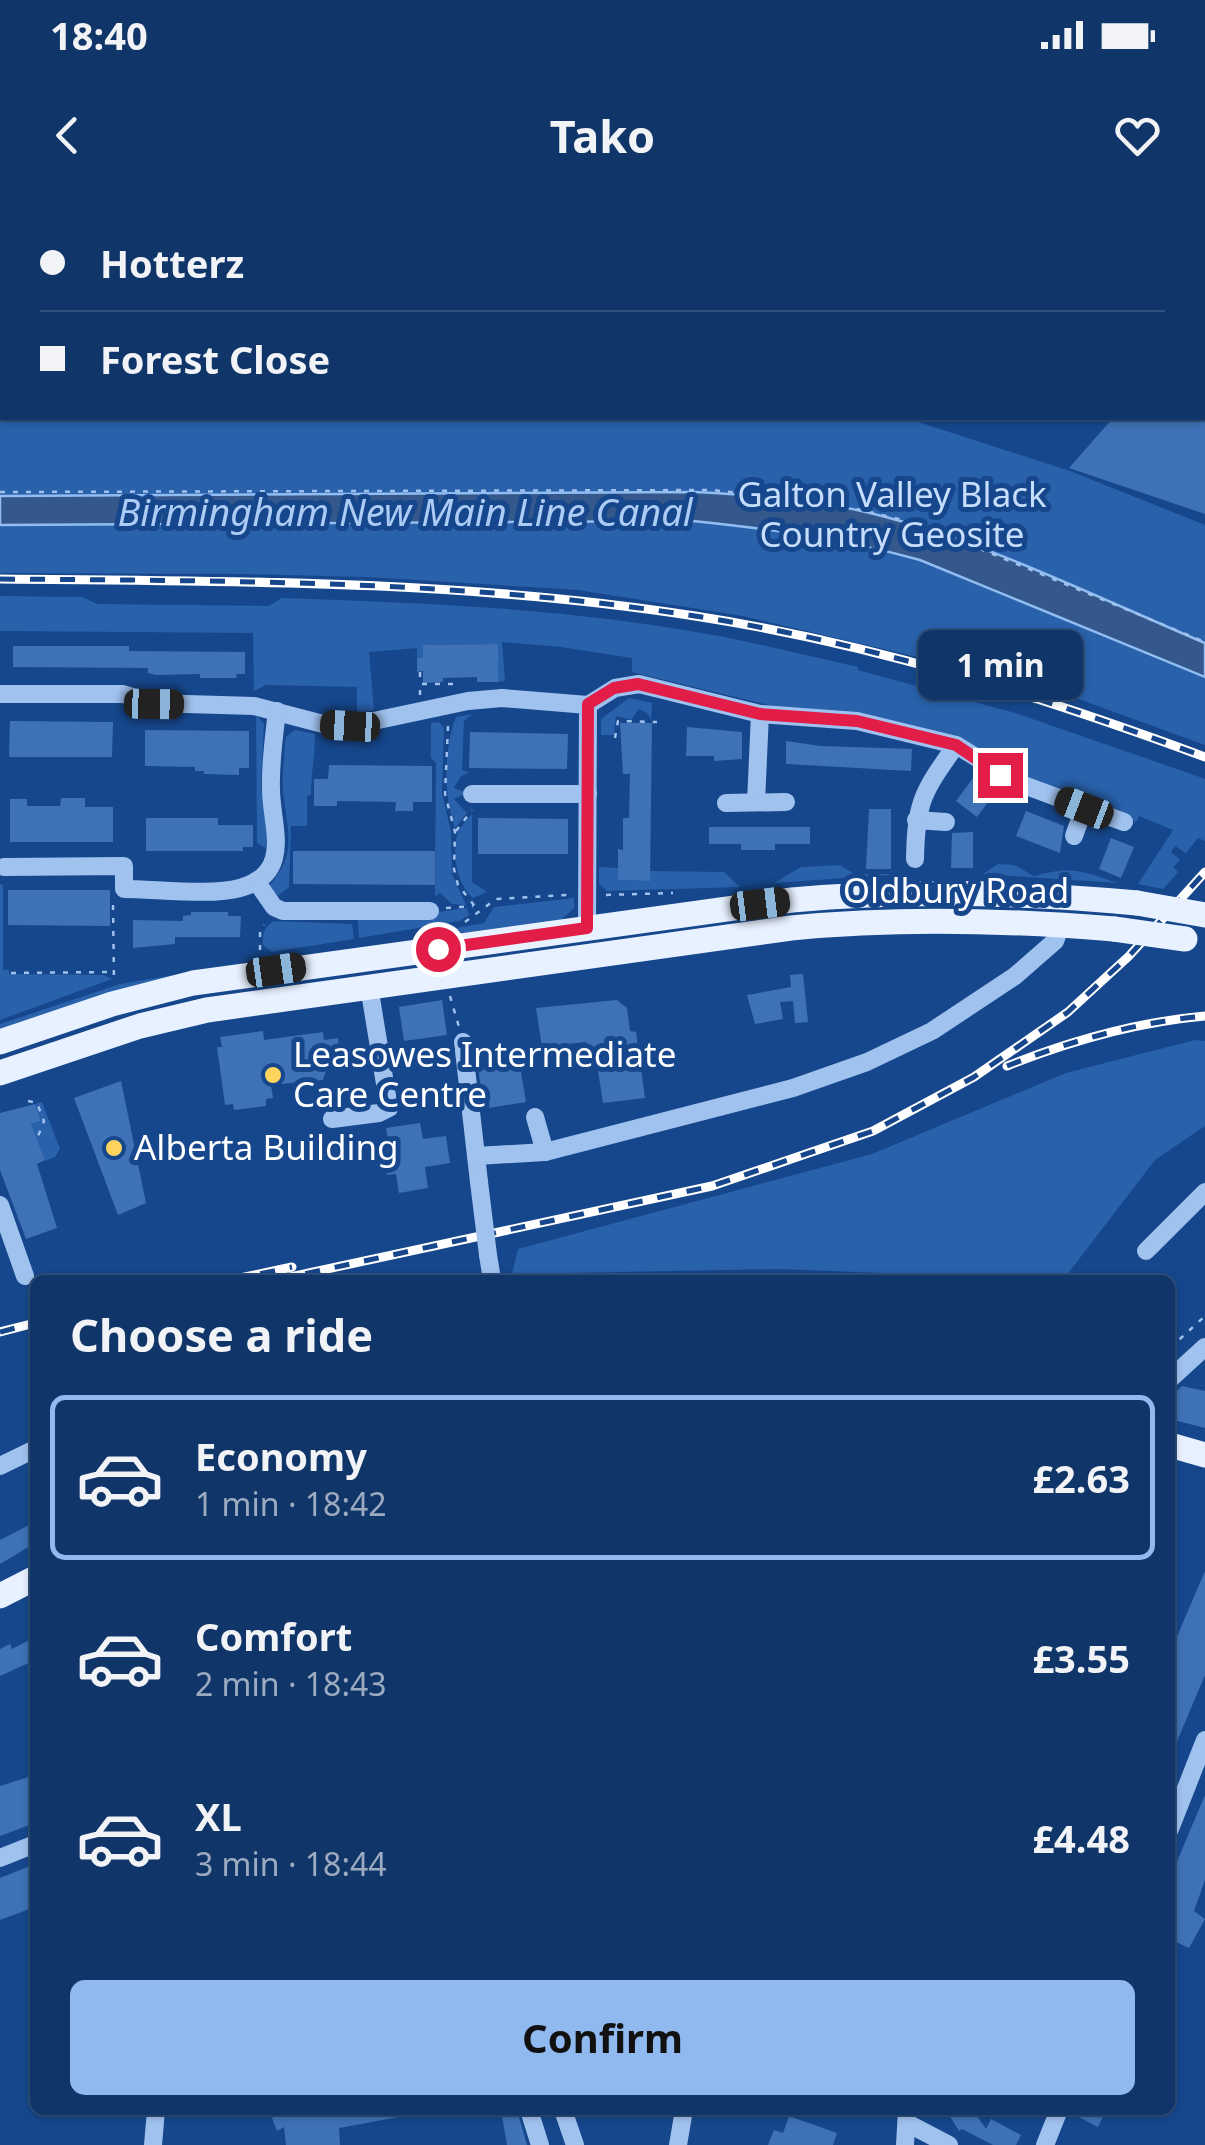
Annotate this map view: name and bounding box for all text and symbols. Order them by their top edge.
text: 18:40 [50,9,148,61]
text: Tako [550,105,655,166]
icon: back [40,108,95,163]
icon: heart [1110,108,1165,163]
text: Hotterz [100,237,244,289]
text: Forest Close [100,333,330,385]
park label: Galton Valley Black Country Geosite [737,470,1047,557]
water label: Birmingham New Main Line Canal [117,485,694,537]
callout: 1 min [918,630,1082,700]
text: 1 min [956,643,1045,686]
car [124,688,184,720]
car [319,709,381,743]
route end [978,753,1023,798]
car [1051,783,1117,833]
street label: Oldbury Road [843,866,1069,913]
car [728,885,792,923]
route start [416,927,461,972]
car [244,951,308,989]
place label: Leasowes Intermediate Care Centre [293,1030,676,1117]
marker: Leasowes Intermediate Care Centre [262,1064,284,1086]
place label: Alberta Building [134,1123,399,1170]
marker: Alberta Building [103,1137,125,1159]
text: Choose a ride [70,1304,373,1365]
text: Economy [195,1430,367,1482]
icon: car [75,1433,165,1523]
text: £2.63 [1032,1452,1130,1504]
text: 1 min · 18:42 [195,1482,387,1525]
text: Comfort [195,1610,352,1662]
icon: car [75,1613,165,1703]
text: £3.55 [1032,1632,1130,1684]
text: 2 min · 18:43 [195,1662,387,1705]
text: XL [195,1790,242,1842]
icon: car [75,1793,165,1883]
text: £4.48 [1032,1812,1130,1864]
text: 3 min · 18:44 [195,1842,387,1885]
button: Confirm [70,1980,1135,2095]

